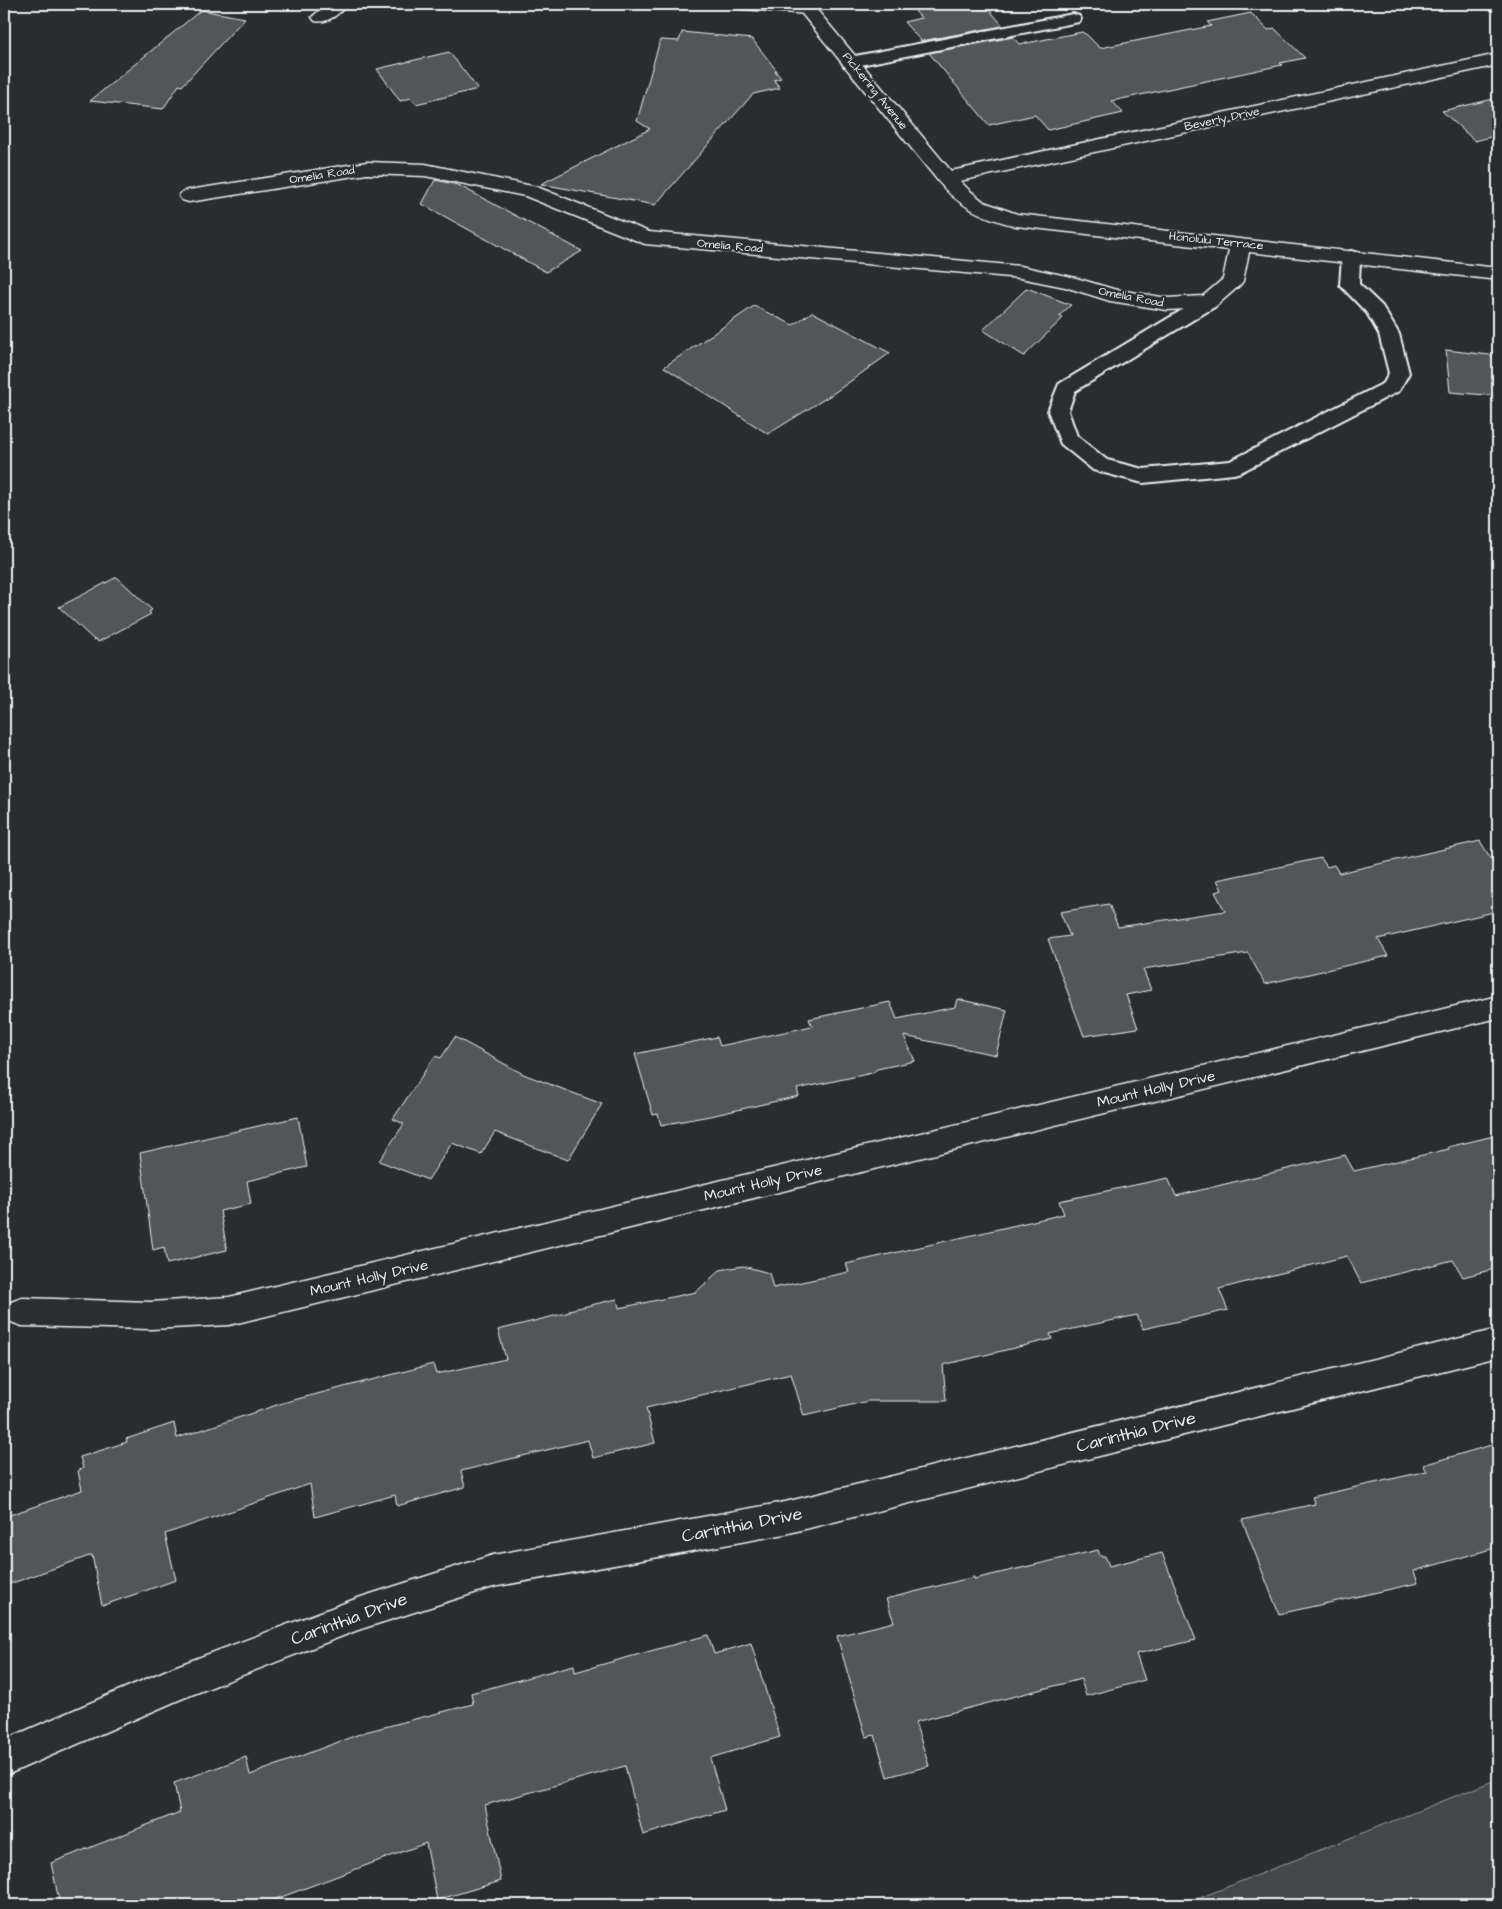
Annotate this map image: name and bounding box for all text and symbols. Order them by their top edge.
street label: Pickering Avenue [838,49,912,134]
street label: Beverly Drive [1183,103,1262,136]
street label: Omelia Road [288,161,356,189]
street label: Honolulu Terrace [1168,228,1265,254]
street label: Omelia Road [696,235,764,257]
street label: Omelia Road [1097,282,1165,312]
street label: Mount Holly Drive [1095,1065,1217,1114]
street label: Mount Holly Drive [702,1159,824,1208]
street label: Mount Holly Drive [308,1254,430,1303]
street label: Carinthia Drive [1074,1405,1199,1459]
street label: Carinthia Drive [680,1501,805,1549]
street label: Carinthia Drive [287,1586,411,1652]

